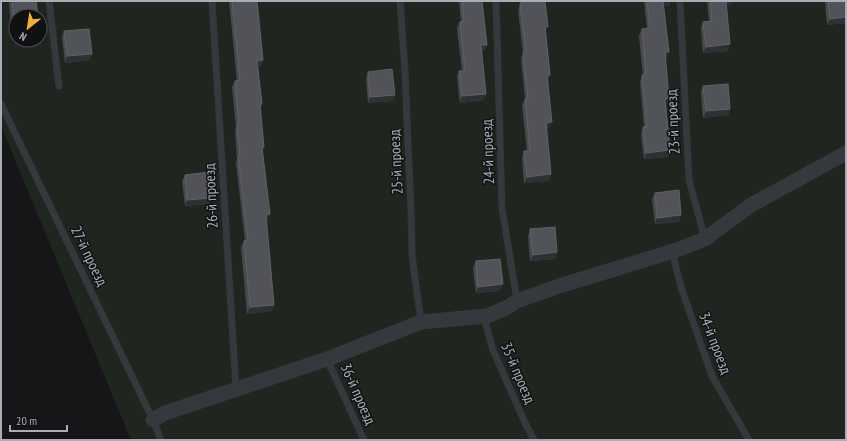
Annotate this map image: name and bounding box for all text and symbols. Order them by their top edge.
north arrow [8,8,48,48]
text: N [17,29,29,44]
street label: 23-й проезд [661,89,684,155]
street label: 24-й проезд [477,119,498,185]
street label: 25-й проезд [384,129,407,195]
street label: 26-й проезд [199,163,222,229]
street label: 27-й проезд [67,223,112,289]
street label: 34-й проезд [695,309,736,377]
street label: 35-й проезд [497,339,540,407]
street label: 36-й проезд [337,360,381,428]
scale bar [10,407,67,433]
text: 20 m [16,413,37,428]

